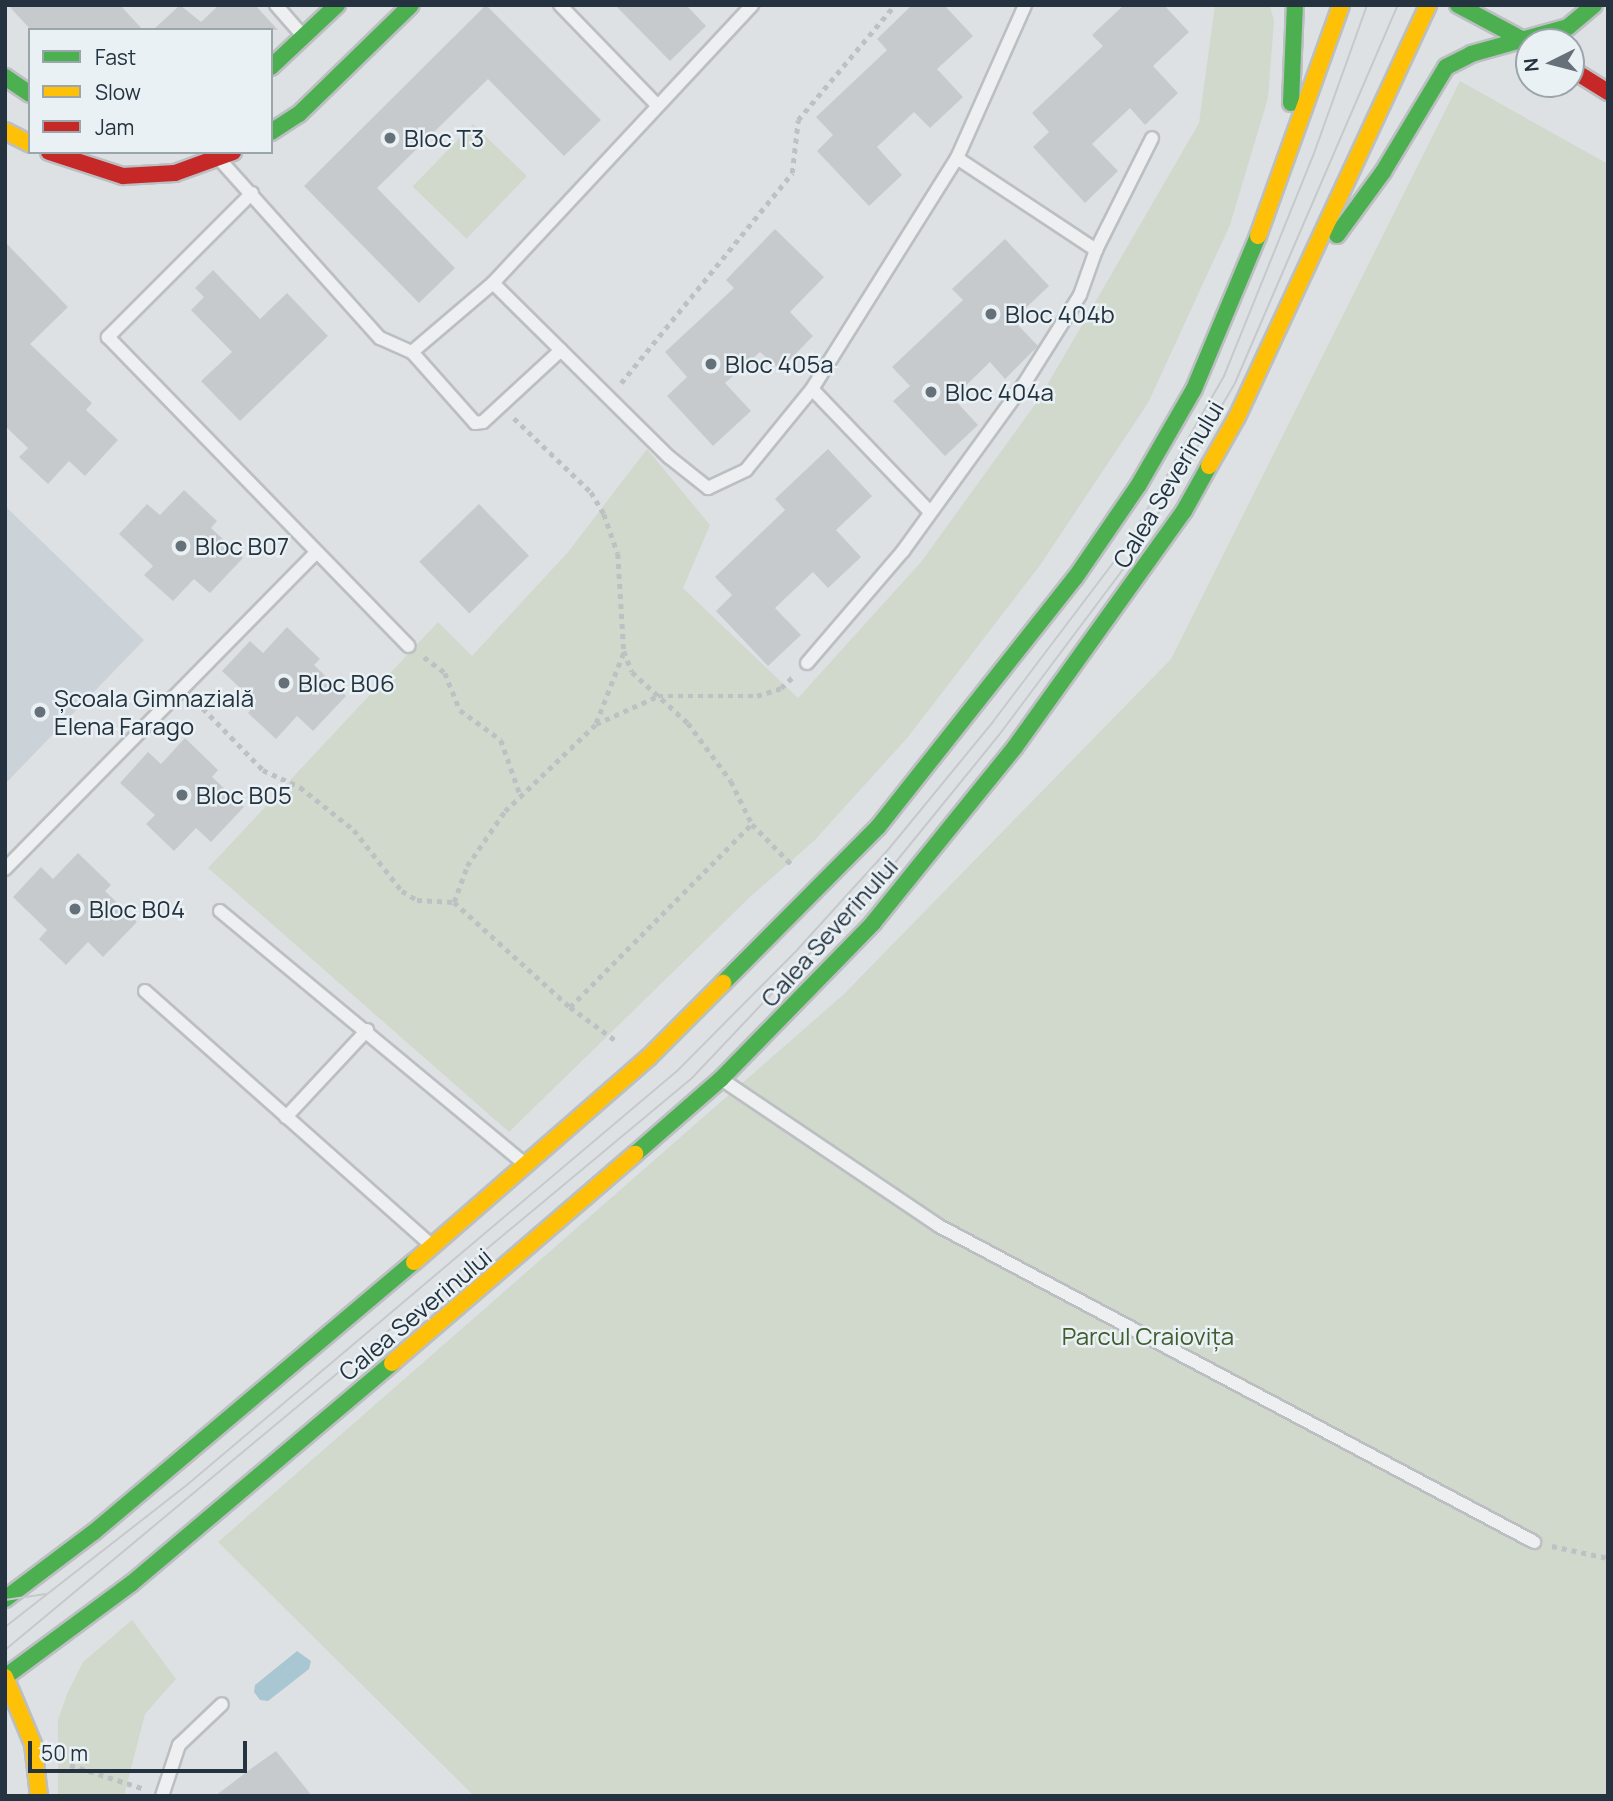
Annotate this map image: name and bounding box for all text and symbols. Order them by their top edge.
legend [28,28,273,154]
north arrow [1515,28,1585,98]
text: Fast [95,43,136,71]
text: N [1517,57,1545,73]
text: Slow [95,78,141,106]
text: Jam [95,113,134,141]
place label: Bloc T3 [404,124,484,152]
marker: Bloc T3 [382,130,398,146]
place label: Bloc 404b [1005,300,1115,328]
marker: Bloc 404b [983,306,999,322]
place label: Bloc 405a [725,350,834,378]
marker: Bloc 405a [703,356,719,372]
place label: Bloc 404a [945,378,1054,406]
marker: Bloc 404a [923,384,939,400]
street label: Calea Severinului [1107,395,1229,573]
place label: Bloc B07 [195,532,289,560]
marker: Bloc B07 [173,538,189,554]
place label: Bloc B06 [298,669,395,697]
marker: Bloc B06 [276,675,292,691]
place label: Școala Gimnazială Elena Farago [54,684,254,740]
marker: Școala Gimnazială Elena Farago [32,704,48,720]
place label: Bloc B05 [196,781,292,809]
marker: Bloc B05 [174,787,190,803]
street label: Calea Severinului [755,852,903,1012]
place label: Bloc B04 [89,895,185,923]
marker: Bloc B04 [67,901,83,917]
street label: Calea Severinului [333,1242,497,1386]
park label: Parcul Craiovița [1062,1322,1234,1350]
scale bar [32,1728,250,1772]
text: 50 m [41,1739,88,1767]

